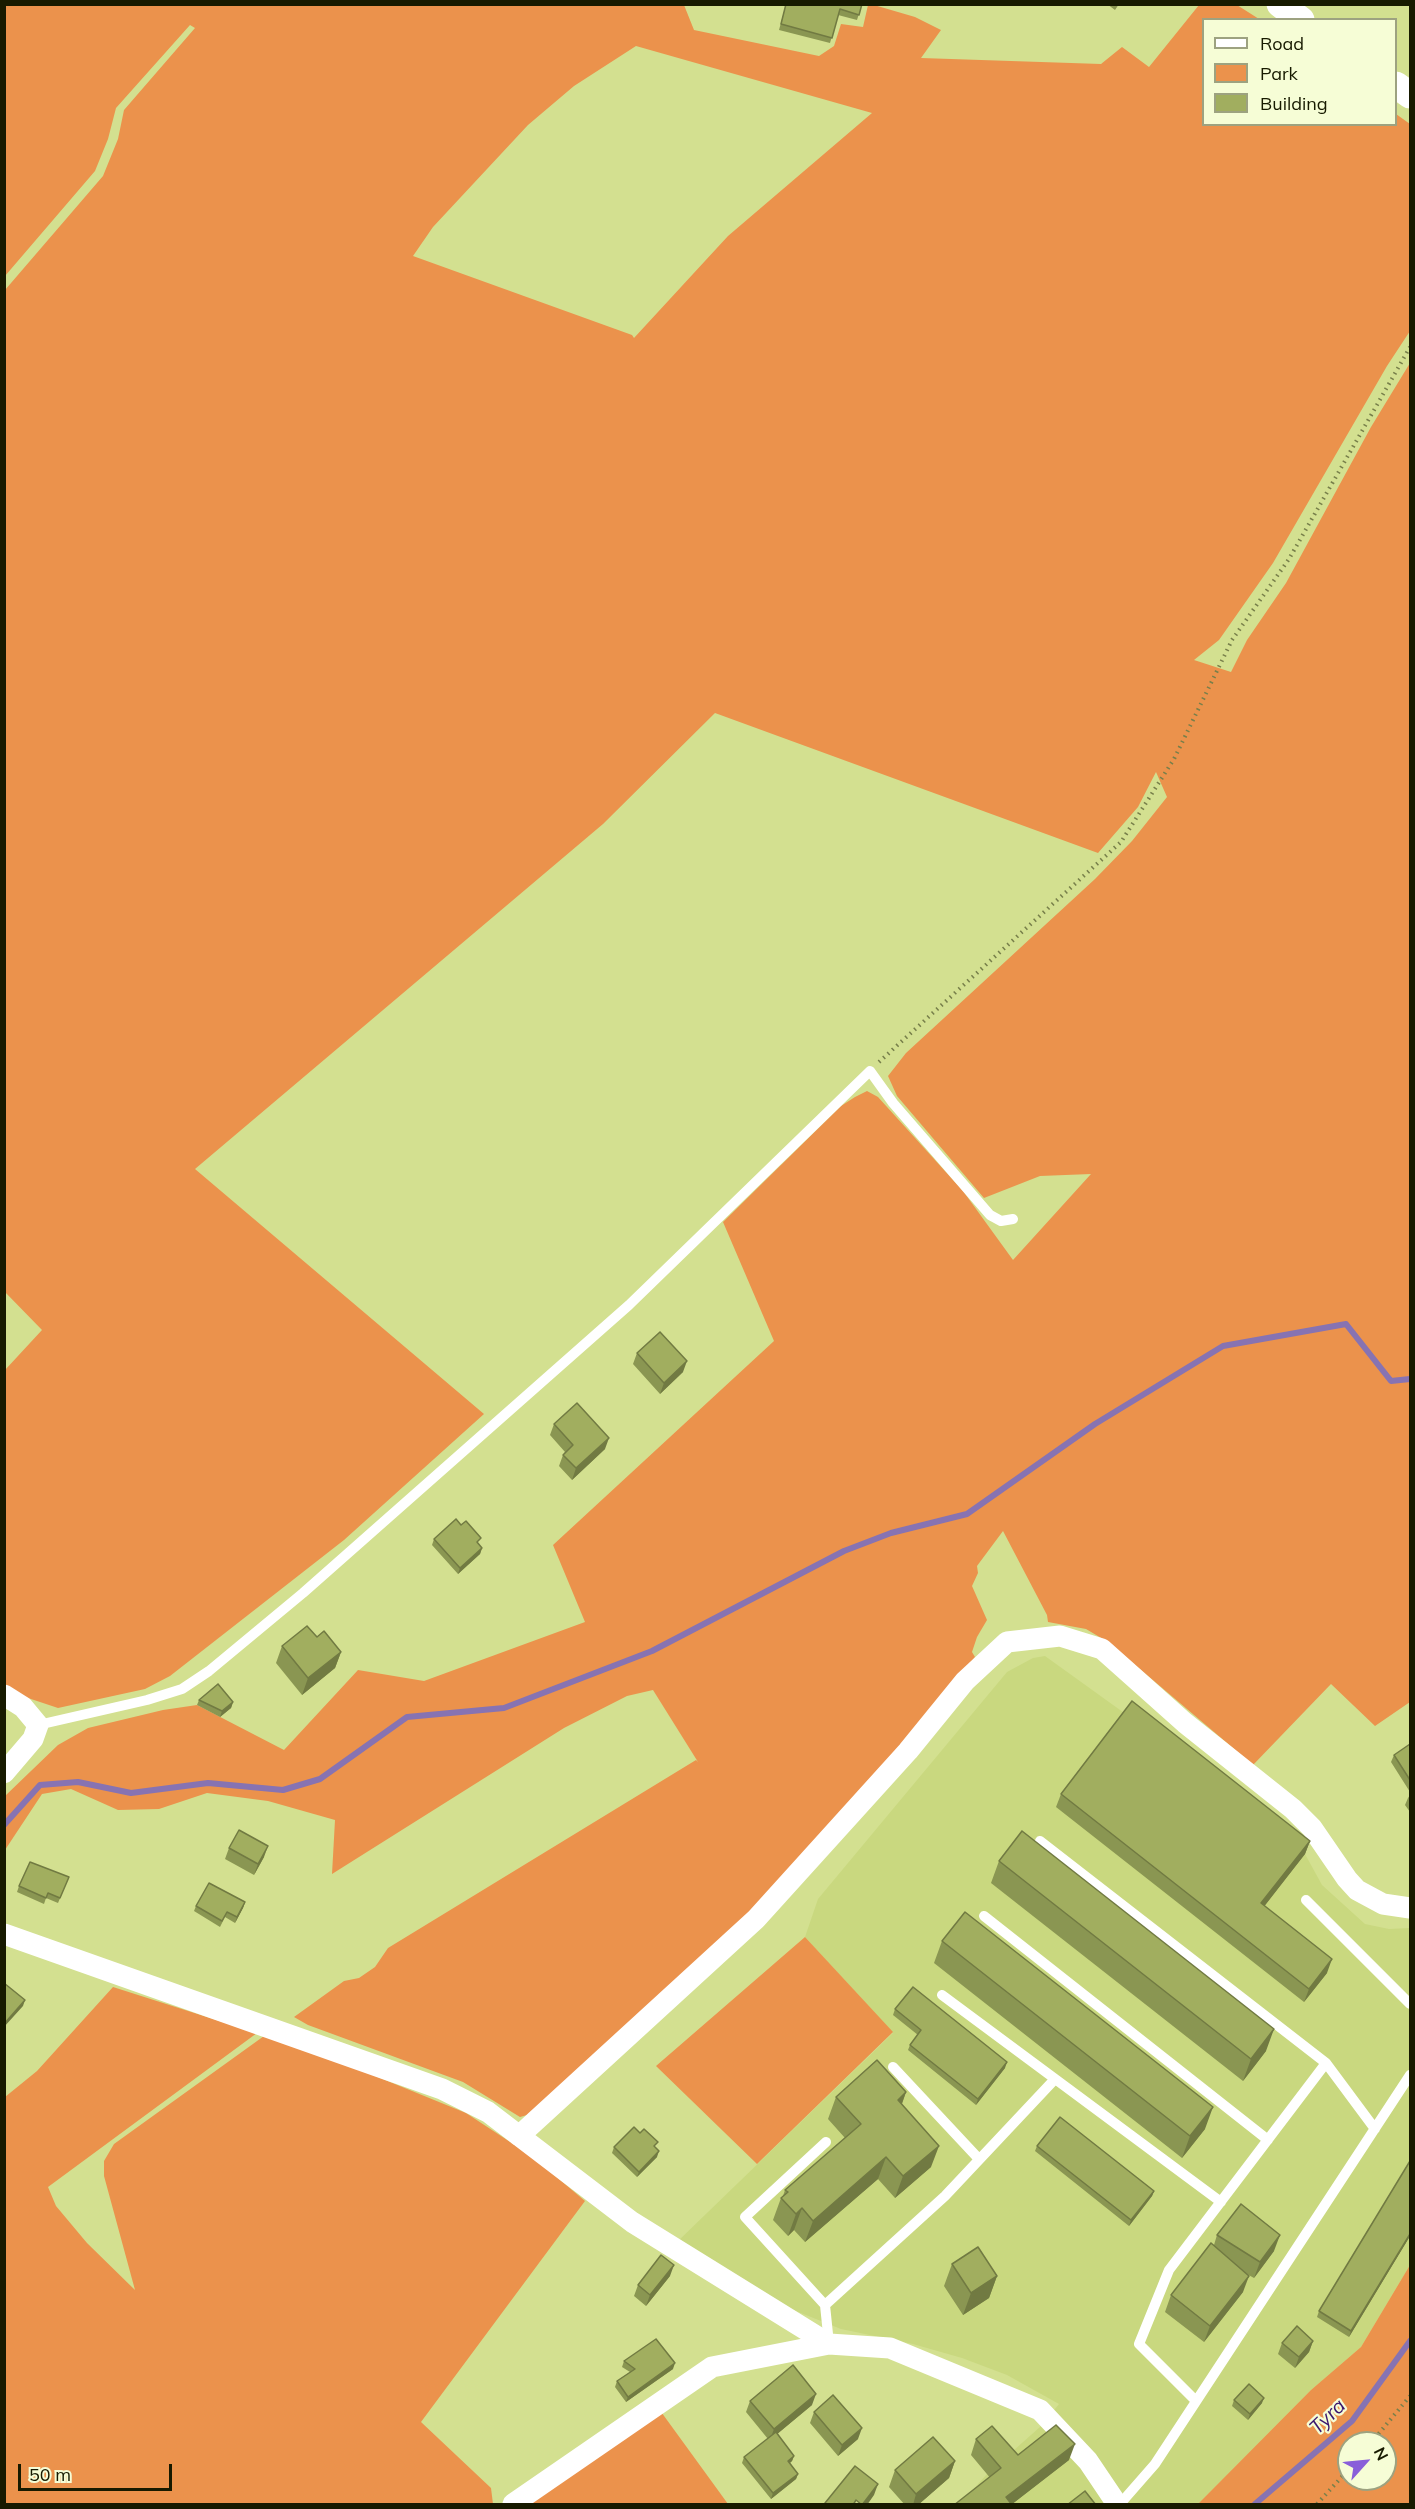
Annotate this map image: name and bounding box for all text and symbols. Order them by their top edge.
legend [1202,18,1397,126]
text: Road [1260,32,1304,55]
text: Park [1260,62,1298,85]
text: Building [1260,92,1328,115]
water label: Tyra [1305,2394,1351,2440]
north arrow [1337,2431,1397,2491]
text: N [1370,2444,1393,2464]
scale bar [21,2452,176,2490]
text: 50 m [29,2463,71,2486]

